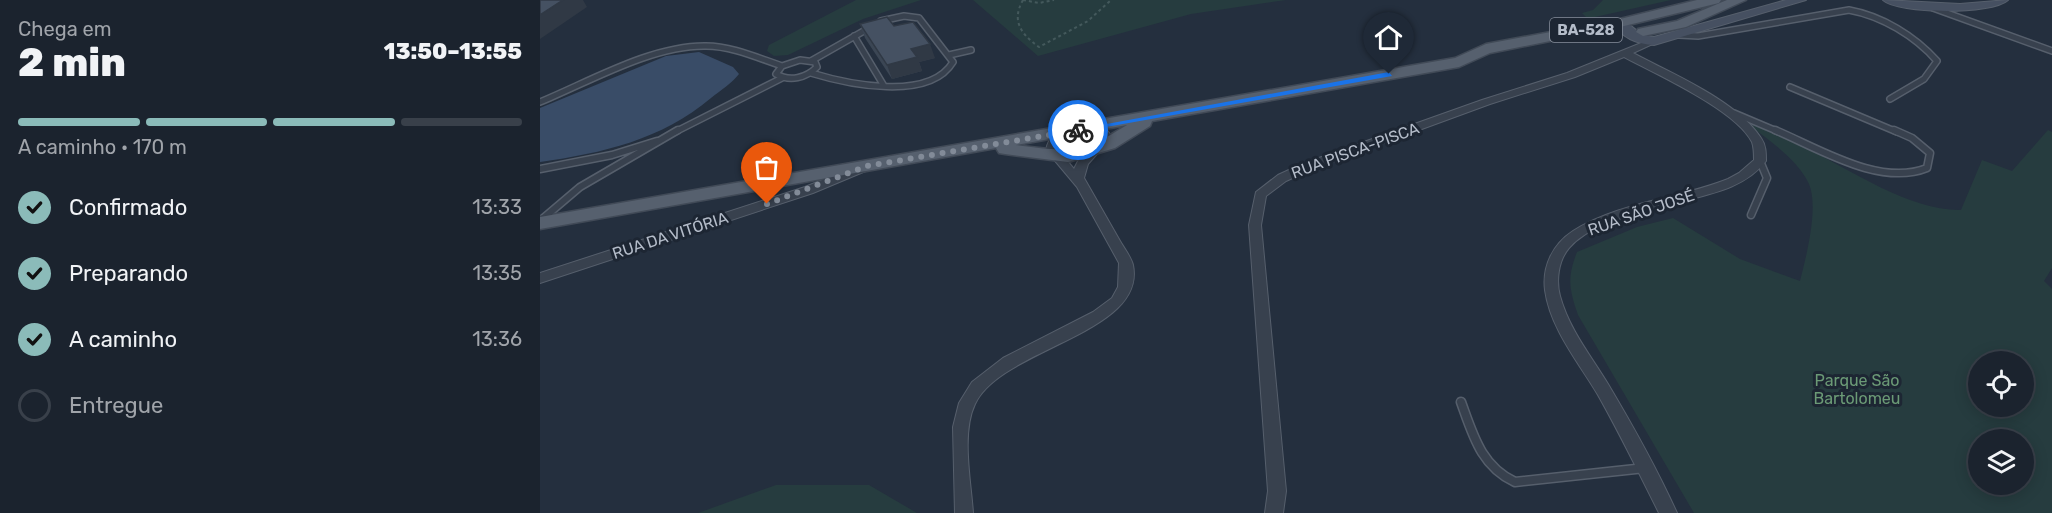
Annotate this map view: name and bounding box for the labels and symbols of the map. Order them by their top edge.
pin [1363,12,1414,74]
road number: BA-528 [1550,18,1622,42]
courier [1048,100,1108,160]
street label: RUA PISCA-PISCA [1289,118,1422,182]
pin [741,142,792,204]
street label: RUA SÃO JOSÉ [1585,185,1697,240]
street label: RUA DA VITÓRIA [610,207,731,263]
park label: Parque São Bartolomeu [1814,371,1900,408]

